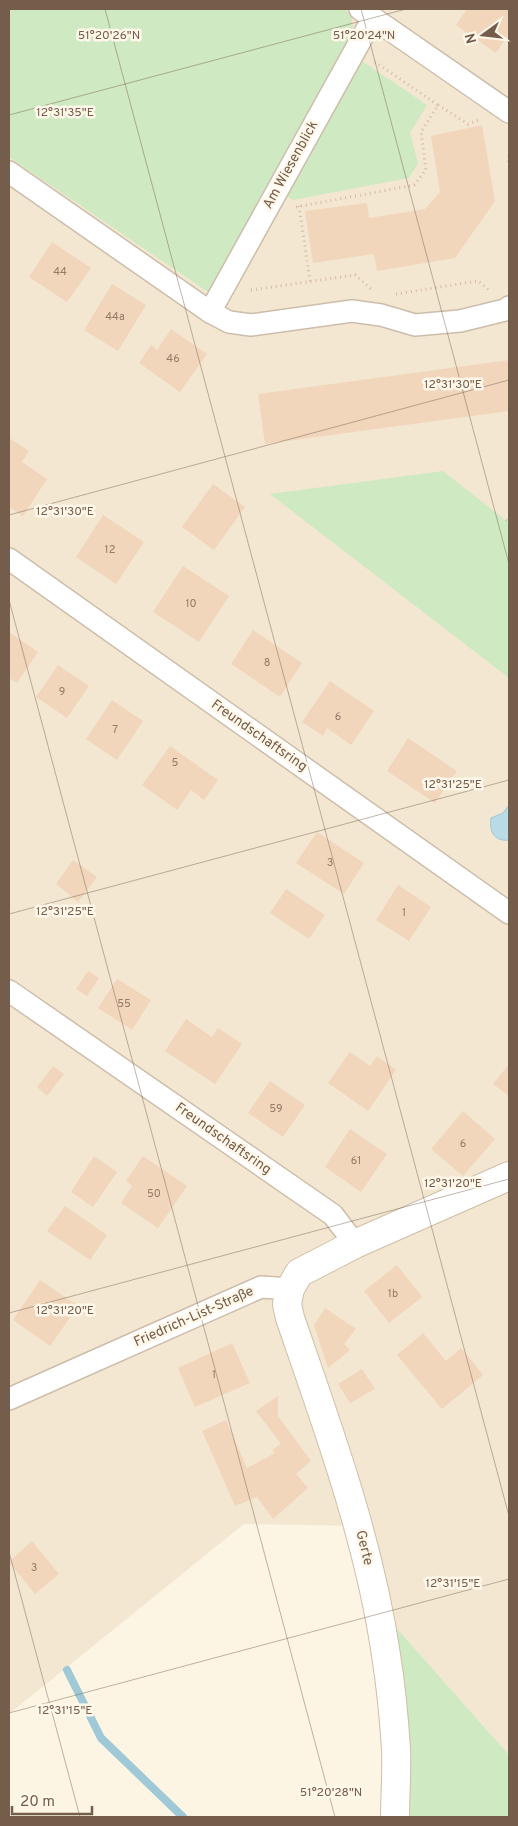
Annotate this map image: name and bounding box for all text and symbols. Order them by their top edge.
north arrow [458,10,508,60]
text: 51°20'26"N [78,28,140,44]
text: 51°20'24"N [333,28,395,44]
text: N [462,31,481,45]
text: 12°31'35"E [36,105,94,121]
street label: Am Wiesenblick [260,118,322,212]
house number: 44 [53,265,67,279]
house number: 44a [105,310,125,324]
house number: 46 [166,352,180,366]
text: 12°31'30"E [424,377,482,393]
text: 12°31'30"E [36,504,94,520]
house number: 12 [105,543,115,557]
house number: 10 [185,597,197,611]
house number: 8 [264,656,270,670]
house number: 9 [59,685,65,699]
street label: Freundschaftsring [208,696,310,776]
house number: 6 [335,710,341,724]
house number: 7 [112,723,118,737]
house number: 5 [172,756,179,770]
text: 12°31'25"E [424,777,482,793]
house number: 3 [327,856,333,870]
text: 12°31'25"E [36,904,94,920]
house number: 1 [402,906,406,920]
house number: 55 [117,997,131,1011]
street label: Freundschaftsring [172,1099,274,1179]
house number: 59 [269,1102,283,1116]
house number: 6 [460,1137,466,1151]
house number: 61 [351,1154,361,1168]
text: 12°31'20"E [424,1176,482,1192]
house number: 50 [147,1187,161,1201]
street label: Friedrich-List-Straße [131,1283,257,1351]
house number: 1b [388,1287,398,1301]
text: 12°31'20"E [36,1303,94,1319]
house number: 1 [212,1368,216,1382]
street label: Gerte [351,1529,377,1567]
house number: 3 [31,1561,37,1575]
text: 12°31'15"E [426,1576,480,1592]
text: 12°31'15"E [38,1703,92,1719]
scale bar [12,1784,92,1816]
text: 51°20'28"N [300,1785,362,1801]
text: 20 m [20,1793,55,1812]

